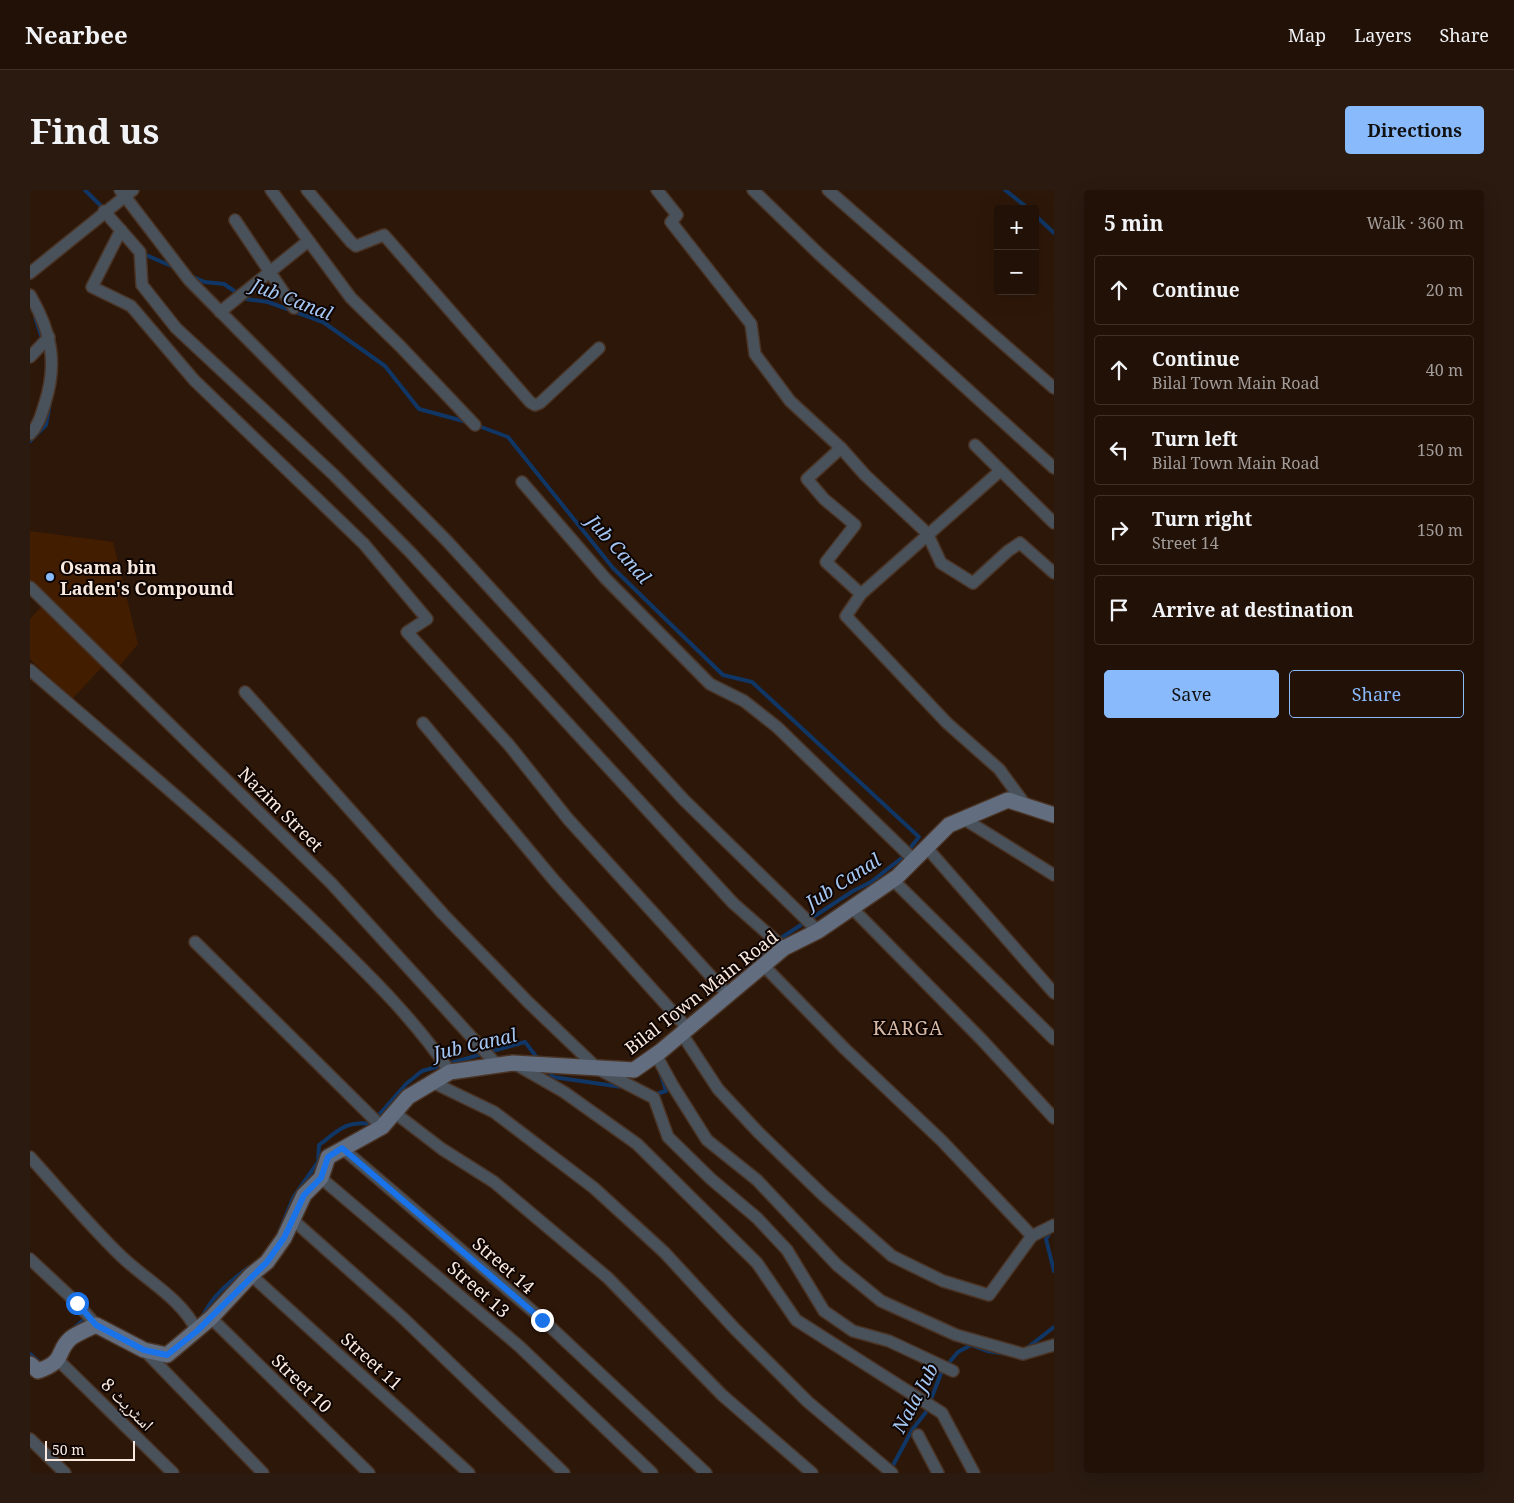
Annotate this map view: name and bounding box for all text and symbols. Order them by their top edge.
text: Nearbee [25,18,128,51]
text: Map [1288,23,1326,47]
text: Layers [1354,23,1412,47]
text: Share [1440,23,1489,47]
button: Directions [1345,106,1484,154]
text: Find us [30,107,159,154]
map controls [994,205,1039,295]
button: + [994,205,1039,250]
text: 5 min [1104,209,1163,237]
text: Walk · 360 m [1367,212,1464,234]
button: − [994,250,1039,295]
water label: Jub Canal [245,271,336,326]
icon: ahead [1105,276,1133,304]
text: Continue [1152,277,1240,303]
text: 20 m [1426,279,1463,301]
text: Continue [1152,346,1240,372]
icon: ahead [1105,356,1133,384]
text: 40 m [1426,359,1463,381]
text: Bilal Town Main Road [1152,372,1319,394]
text: Turn left [1152,426,1238,452]
icon: left [1105,436,1133,464]
text: 150 m [1417,439,1463,461]
text: Bilal Town Main Road [1152,452,1319,474]
text: Turn right [1152,506,1252,532]
water label: Jub Canal [579,507,657,589]
icon: right [1105,516,1133,544]
text: 150 m [1417,519,1463,541]
text: Street 14 [1152,532,1219,554]
place label: Osama bin Laden's Compound [60,555,234,600]
marker: Osama bin Laden's Compound [44,571,56,583]
icon: arrive [1105,596,1133,624]
text: Arrive at destination [1152,597,1354,623]
button: Save [1104,670,1279,718]
button: Share [1289,670,1464,718]
street label: Nazim Street [233,761,329,857]
water label: Jub Canal [798,847,886,917]
street label: Bilal Town Main Road [619,925,783,1059]
district label: KARGA [873,1015,943,1041]
water label: Jub Canal [428,1022,519,1067]
street label: Street 14 [468,1231,540,1299]
street label: Street 13 [443,1255,515,1323]
route start [66,1292,89,1315]
route end [531,1309,554,1332]
street label: Street 11 [336,1327,408,1395]
street label: Street 10 [267,1348,337,1418]
water label: Nala Jub [885,1358,944,1439]
street label: اسٹریٹ 8 [96,1372,160,1436]
scale bar [45,1438,135,1461]
text: 50 m [52,1440,85,1459]

